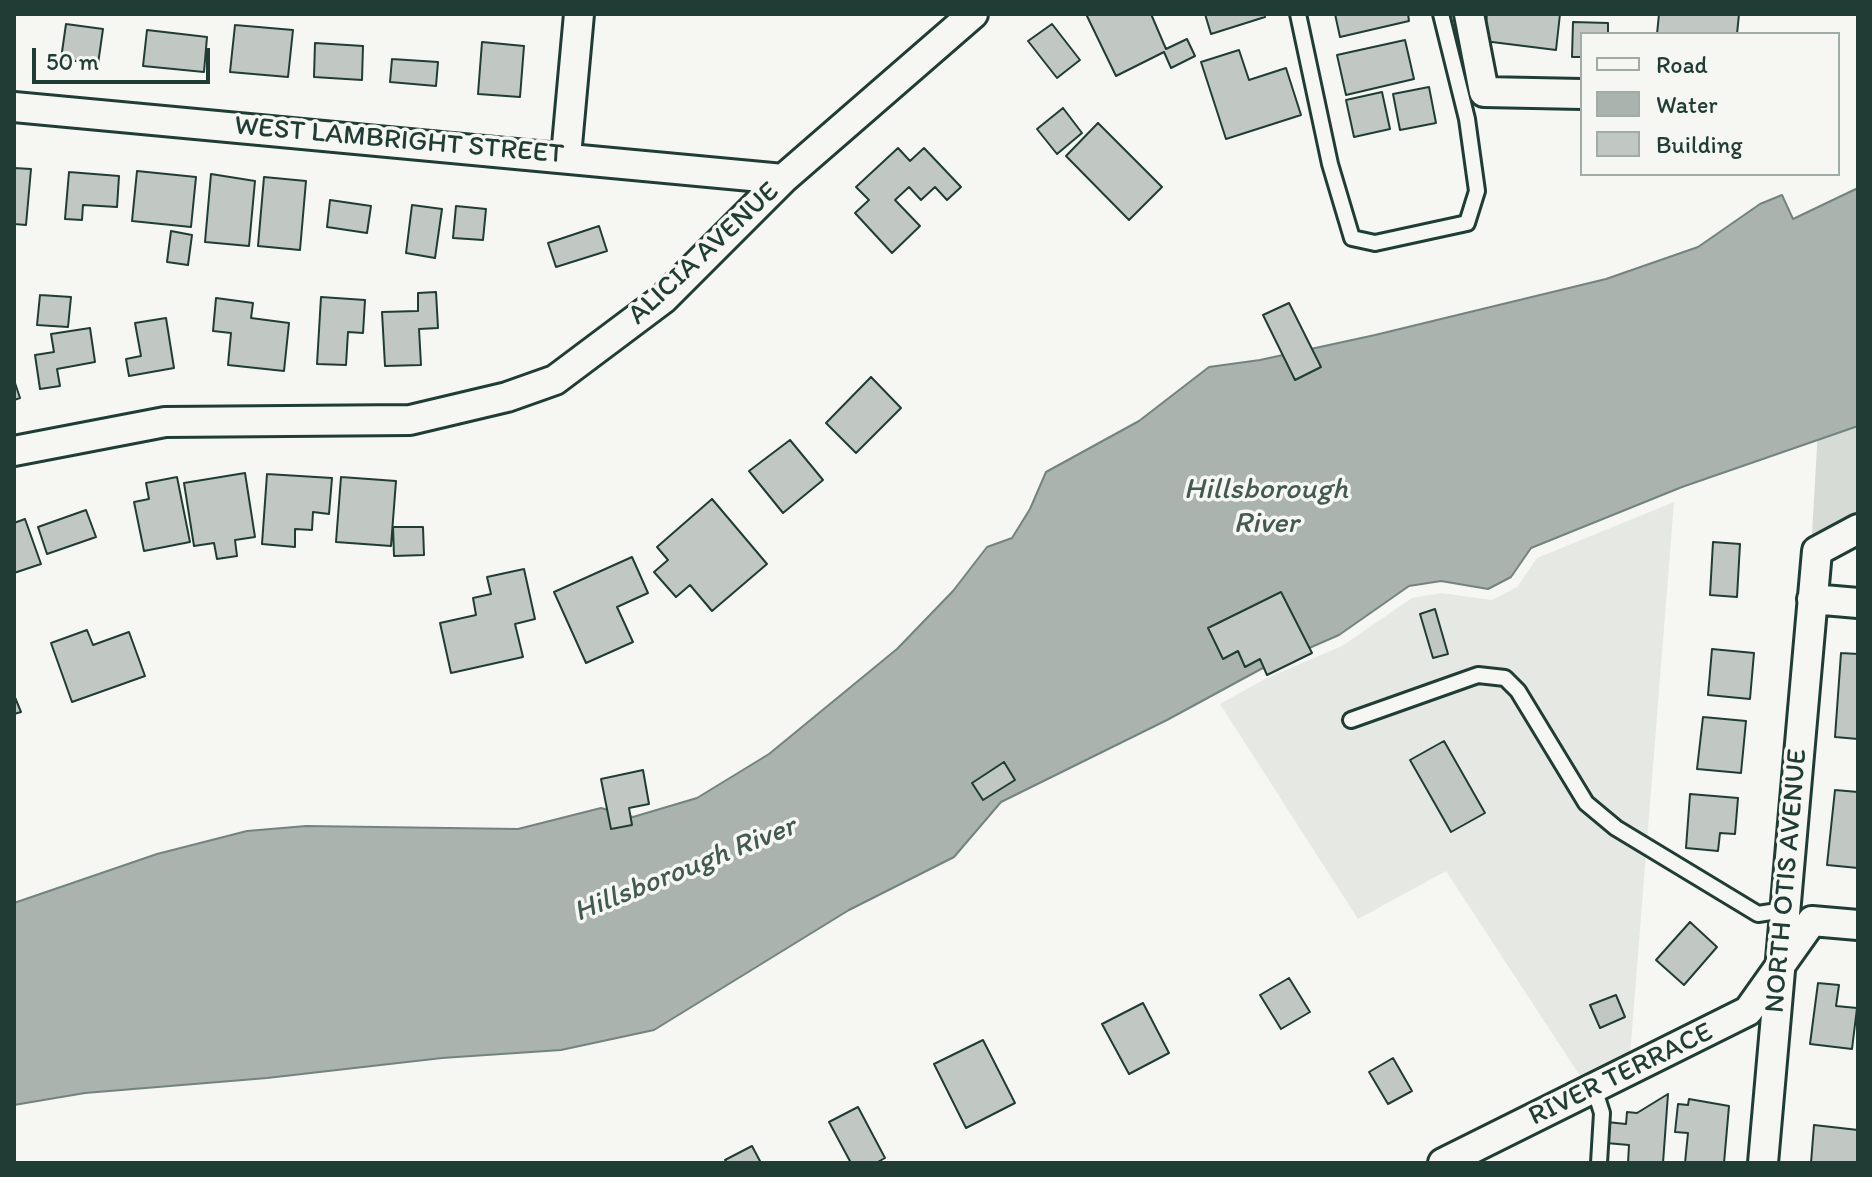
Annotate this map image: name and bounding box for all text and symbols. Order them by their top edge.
scale bar [36,32,214,82]
legend [1580,32,1840,176]
text: 50 m [46,47,99,76]
text: Road [1656,50,1708,79]
text: Water [1656,90,1718,119]
street label: WEST LAMBRIGHT STREET [233,110,565,172]
text: Building [1656,130,1743,159]
street label: ALICIA AVENUE [622,176,786,332]
water label: Hillsborough River [1184,472,1348,542]
street label: NORTH OTIS AVENUE [1759,748,1815,1014]
water label: Hillsborough River [569,809,801,931]
street label: RIVER TERRACE [1524,1016,1718,1134]

